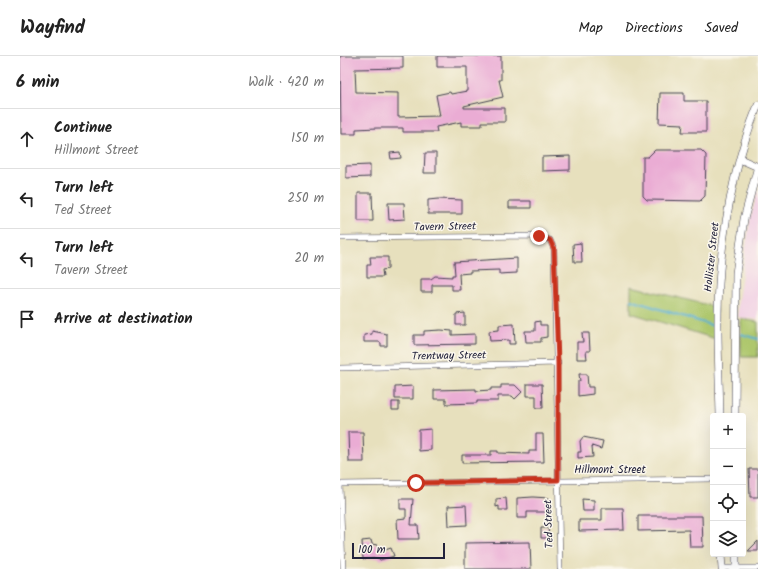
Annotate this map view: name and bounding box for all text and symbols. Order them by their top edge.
text: Wayfind [20,13,85,43]
text: Map [578,17,603,39]
text: Directions [625,17,683,39]
text: Saved [705,17,738,39]
text: 6 min [16,69,60,96]
text: Walk · 420 m [248,72,324,93]
text: Continue [54,116,112,140]
icon: ahead [16,128,38,150]
text: 150 m [291,128,324,149]
text: Hillmont Street [54,140,139,161]
text: Turn left [54,176,114,200]
icon: left [16,188,38,210]
text: 250 m [287,188,324,209]
text: Ted Street [54,200,111,221]
street label: Tavern Street [414,217,477,237]
street label: Hollister Street [699,220,725,293]
route end [530,227,548,245]
text: Turn left [54,236,114,260]
icon: left [16,248,38,270]
text: 20 m [294,248,324,269]
text: Tavern Street [54,260,128,281]
text: Arrive at destination [54,307,193,331]
icon: arrive [16,308,38,330]
street label: Trentway Street [412,346,487,366]
map controls [710,413,746,557]
button: + [710,413,746,449]
button: − [710,449,746,485]
street label: Hillmont Street [574,461,647,479]
route start [407,474,425,492]
button: locate [710,485,746,521]
street label: Ted Street [539,499,559,549]
button: layers [710,521,746,557]
scale bar [352,541,445,560]
text: 100 m [358,541,386,559]

